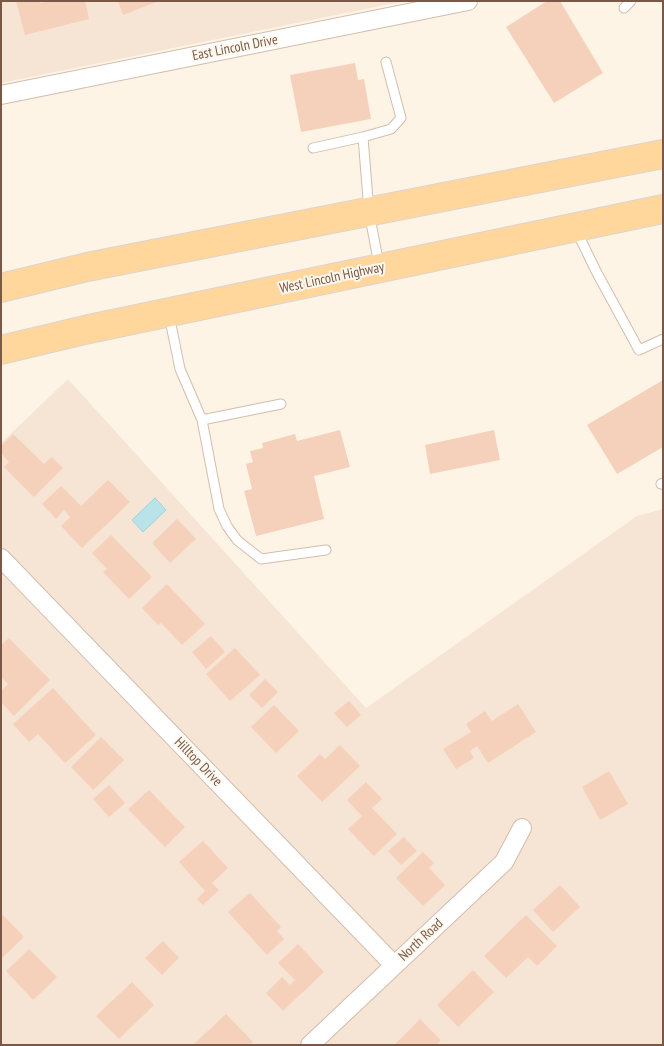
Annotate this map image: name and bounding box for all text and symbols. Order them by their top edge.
street label: East Lincoln Drive [191,31,279,65]
street label: West Lincoln Highway [278,259,386,297]
street label: Hilltop Drive [171,734,225,790]
street label: North Road [395,915,447,965]

